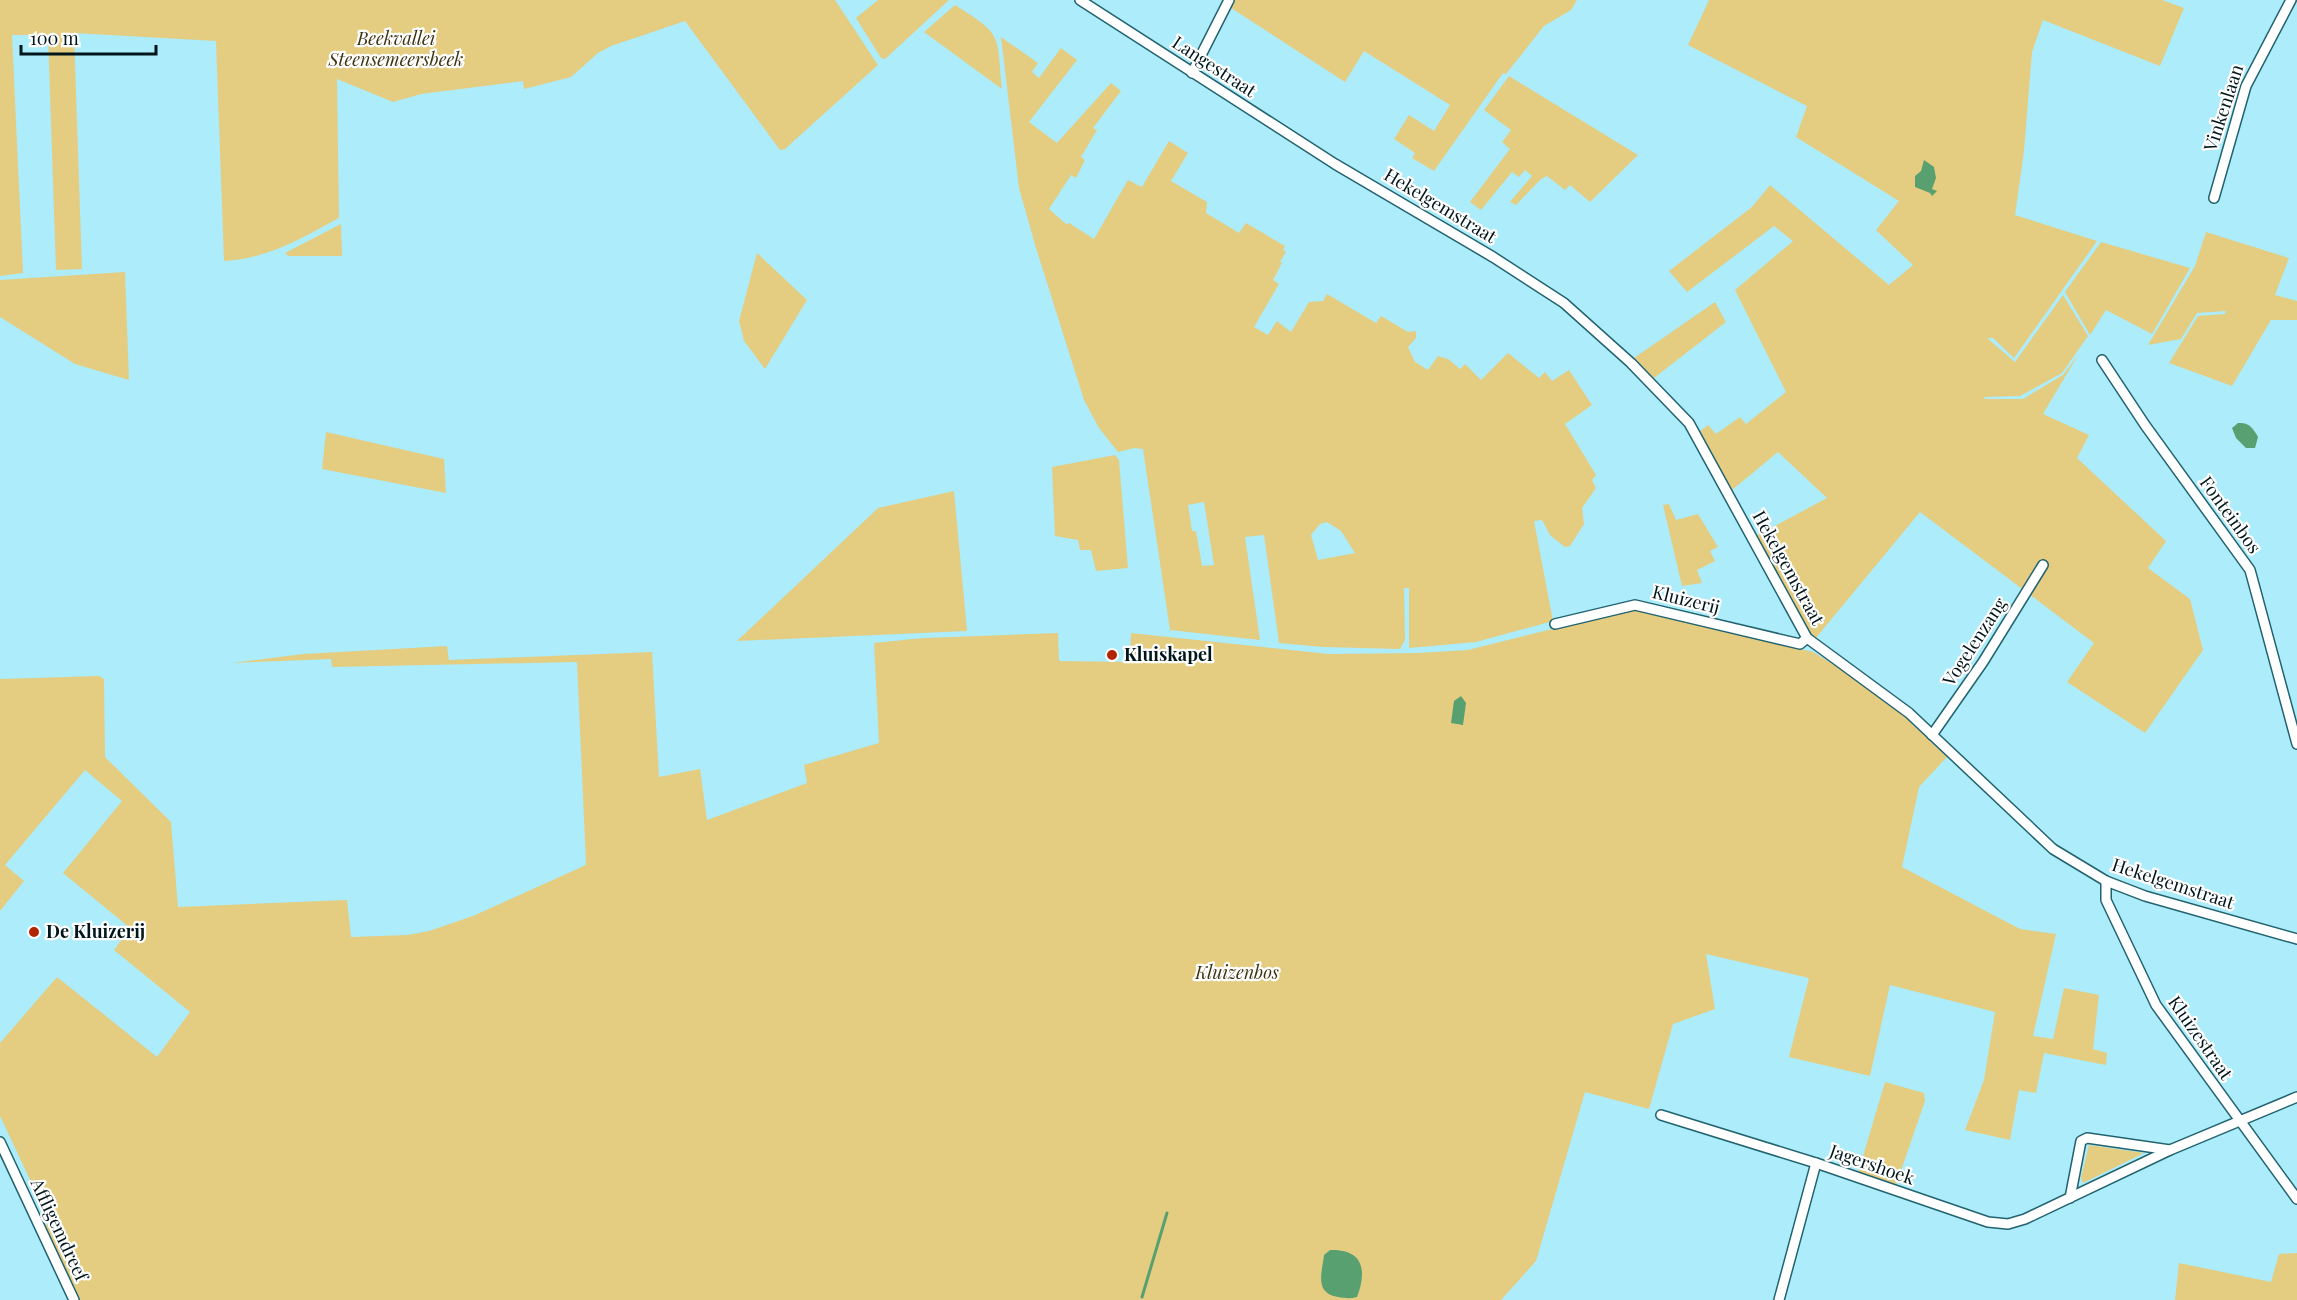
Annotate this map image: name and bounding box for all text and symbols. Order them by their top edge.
scale bar [21,18,156,56]
text: 100 m [30,26,79,50]
park label: Beekvallei Steensemeersbeek [328,26,463,71]
street label: Langestraat [1168,30,1262,103]
street label: Vinkenlaan [2197,61,2248,155]
street label: Hekelgemstraat [1380,162,1502,249]
street label: Fonteinbos [2195,471,2267,558]
street label: Hekelgemstraat [1748,506,1831,630]
street label: Kluizerij [1650,579,1722,619]
street label: Vogelenzang [1936,592,2012,691]
place label: Kluiskapel [1124,642,1213,666]
marker: Kluiskapel [1105,648,1119,662]
street label: Hekelgemstraat [2109,852,2238,914]
place label: De Kluizerij [46,919,145,943]
marker: De Kluizerij [27,925,41,939]
park label: Kluizenbos [1194,960,1279,984]
street label: Kluizestraat [2163,991,2239,1085]
street label: Jagershoek [1826,1138,1918,1190]
street label: Affligemdreef [25,1174,95,1286]

